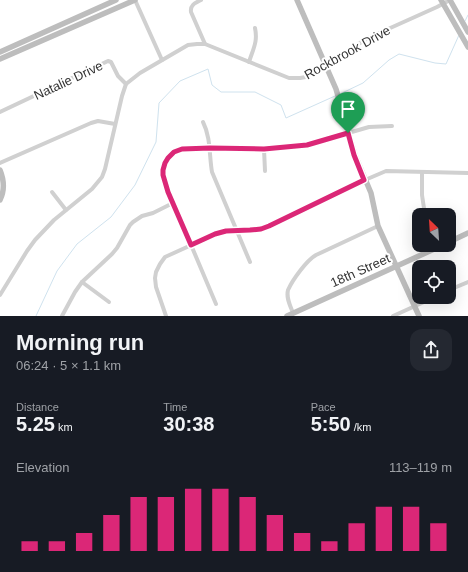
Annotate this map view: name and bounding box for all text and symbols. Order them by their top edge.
street label: Rockbrook Drive [302,23,393,82]
street label: Natalie Drive [31,58,105,103]
pin [331,92,365,133]
icon: arrive [337,98,359,120]
north arrow [412,208,456,252]
map controls [412,208,456,304]
street label: 18th Street [328,251,393,290]
button: locate [412,260,456,304]
button: share [410,329,452,371]
text: Morning run [16,330,144,355]
text: 06:24 · 5 × 1.1 km [16,358,121,373]
text: Distance [16,401,59,413]
text: Time [163,401,187,413]
text: Pace [311,401,336,413]
text: 5.25 [16,413,55,435]
text: 30:38 [163,413,214,435]
text: 5:50 [311,413,351,435]
text: km [55,421,73,433]
text: /km [351,421,371,433]
text: Elevation [16,460,69,475]
text: 113–119 m [389,460,452,475]

